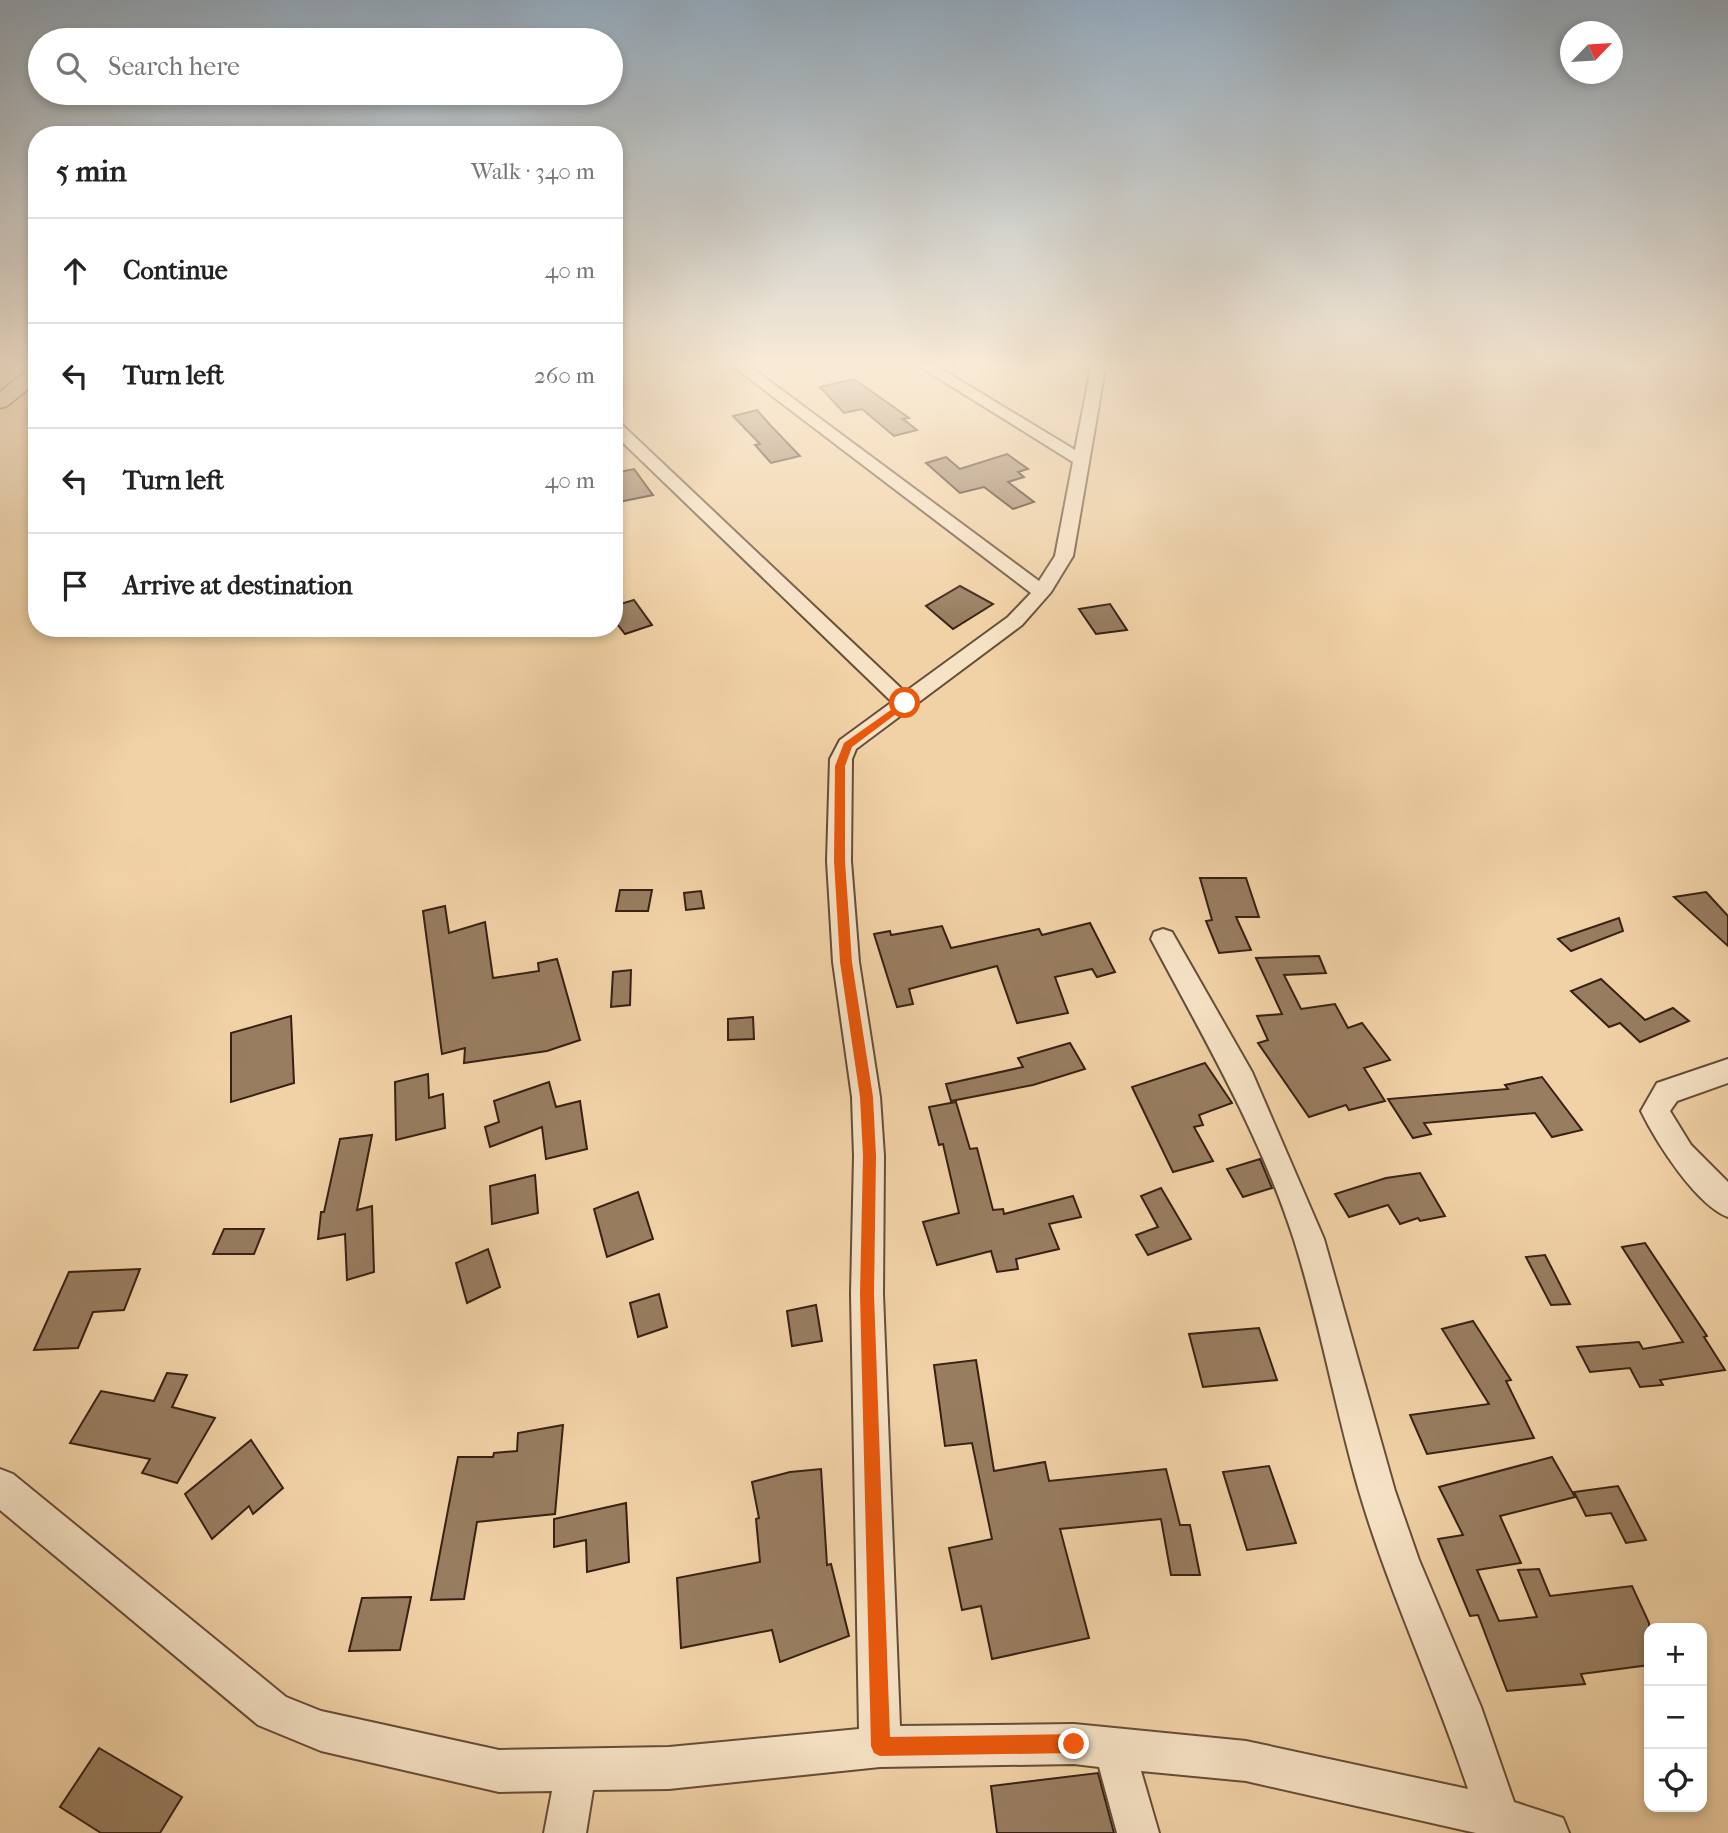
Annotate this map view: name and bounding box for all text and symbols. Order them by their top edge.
north arrow [1560,21,1623,84]
search box [28,28,623,105]
icon: search [52,48,90,86]
text: Search here [108,51,240,82]
text: 5 min [56,154,127,189]
text: Walk · 340 m [471,158,595,185]
icon: ahead [56,252,94,290]
text: Continue [123,255,228,286]
text: 40 m [545,257,595,284]
icon: left [56,357,94,395]
text: Turn left [123,360,224,391]
text: 260 m [534,362,595,389]
icon: left [56,462,94,500]
text: Turn left [123,465,224,496]
text: 40 m [545,467,595,494]
icon: arrive [56,567,94,605]
text: Arrive at destination [123,570,353,601]
route start [889,687,920,718]
map controls [1644,1623,1707,1812]
button: + [1644,1623,1707,1686]
button: − [1644,1686,1707,1749]
route end [1058,1728,1089,1759]
button: locate [1644,1749,1707,1812]

